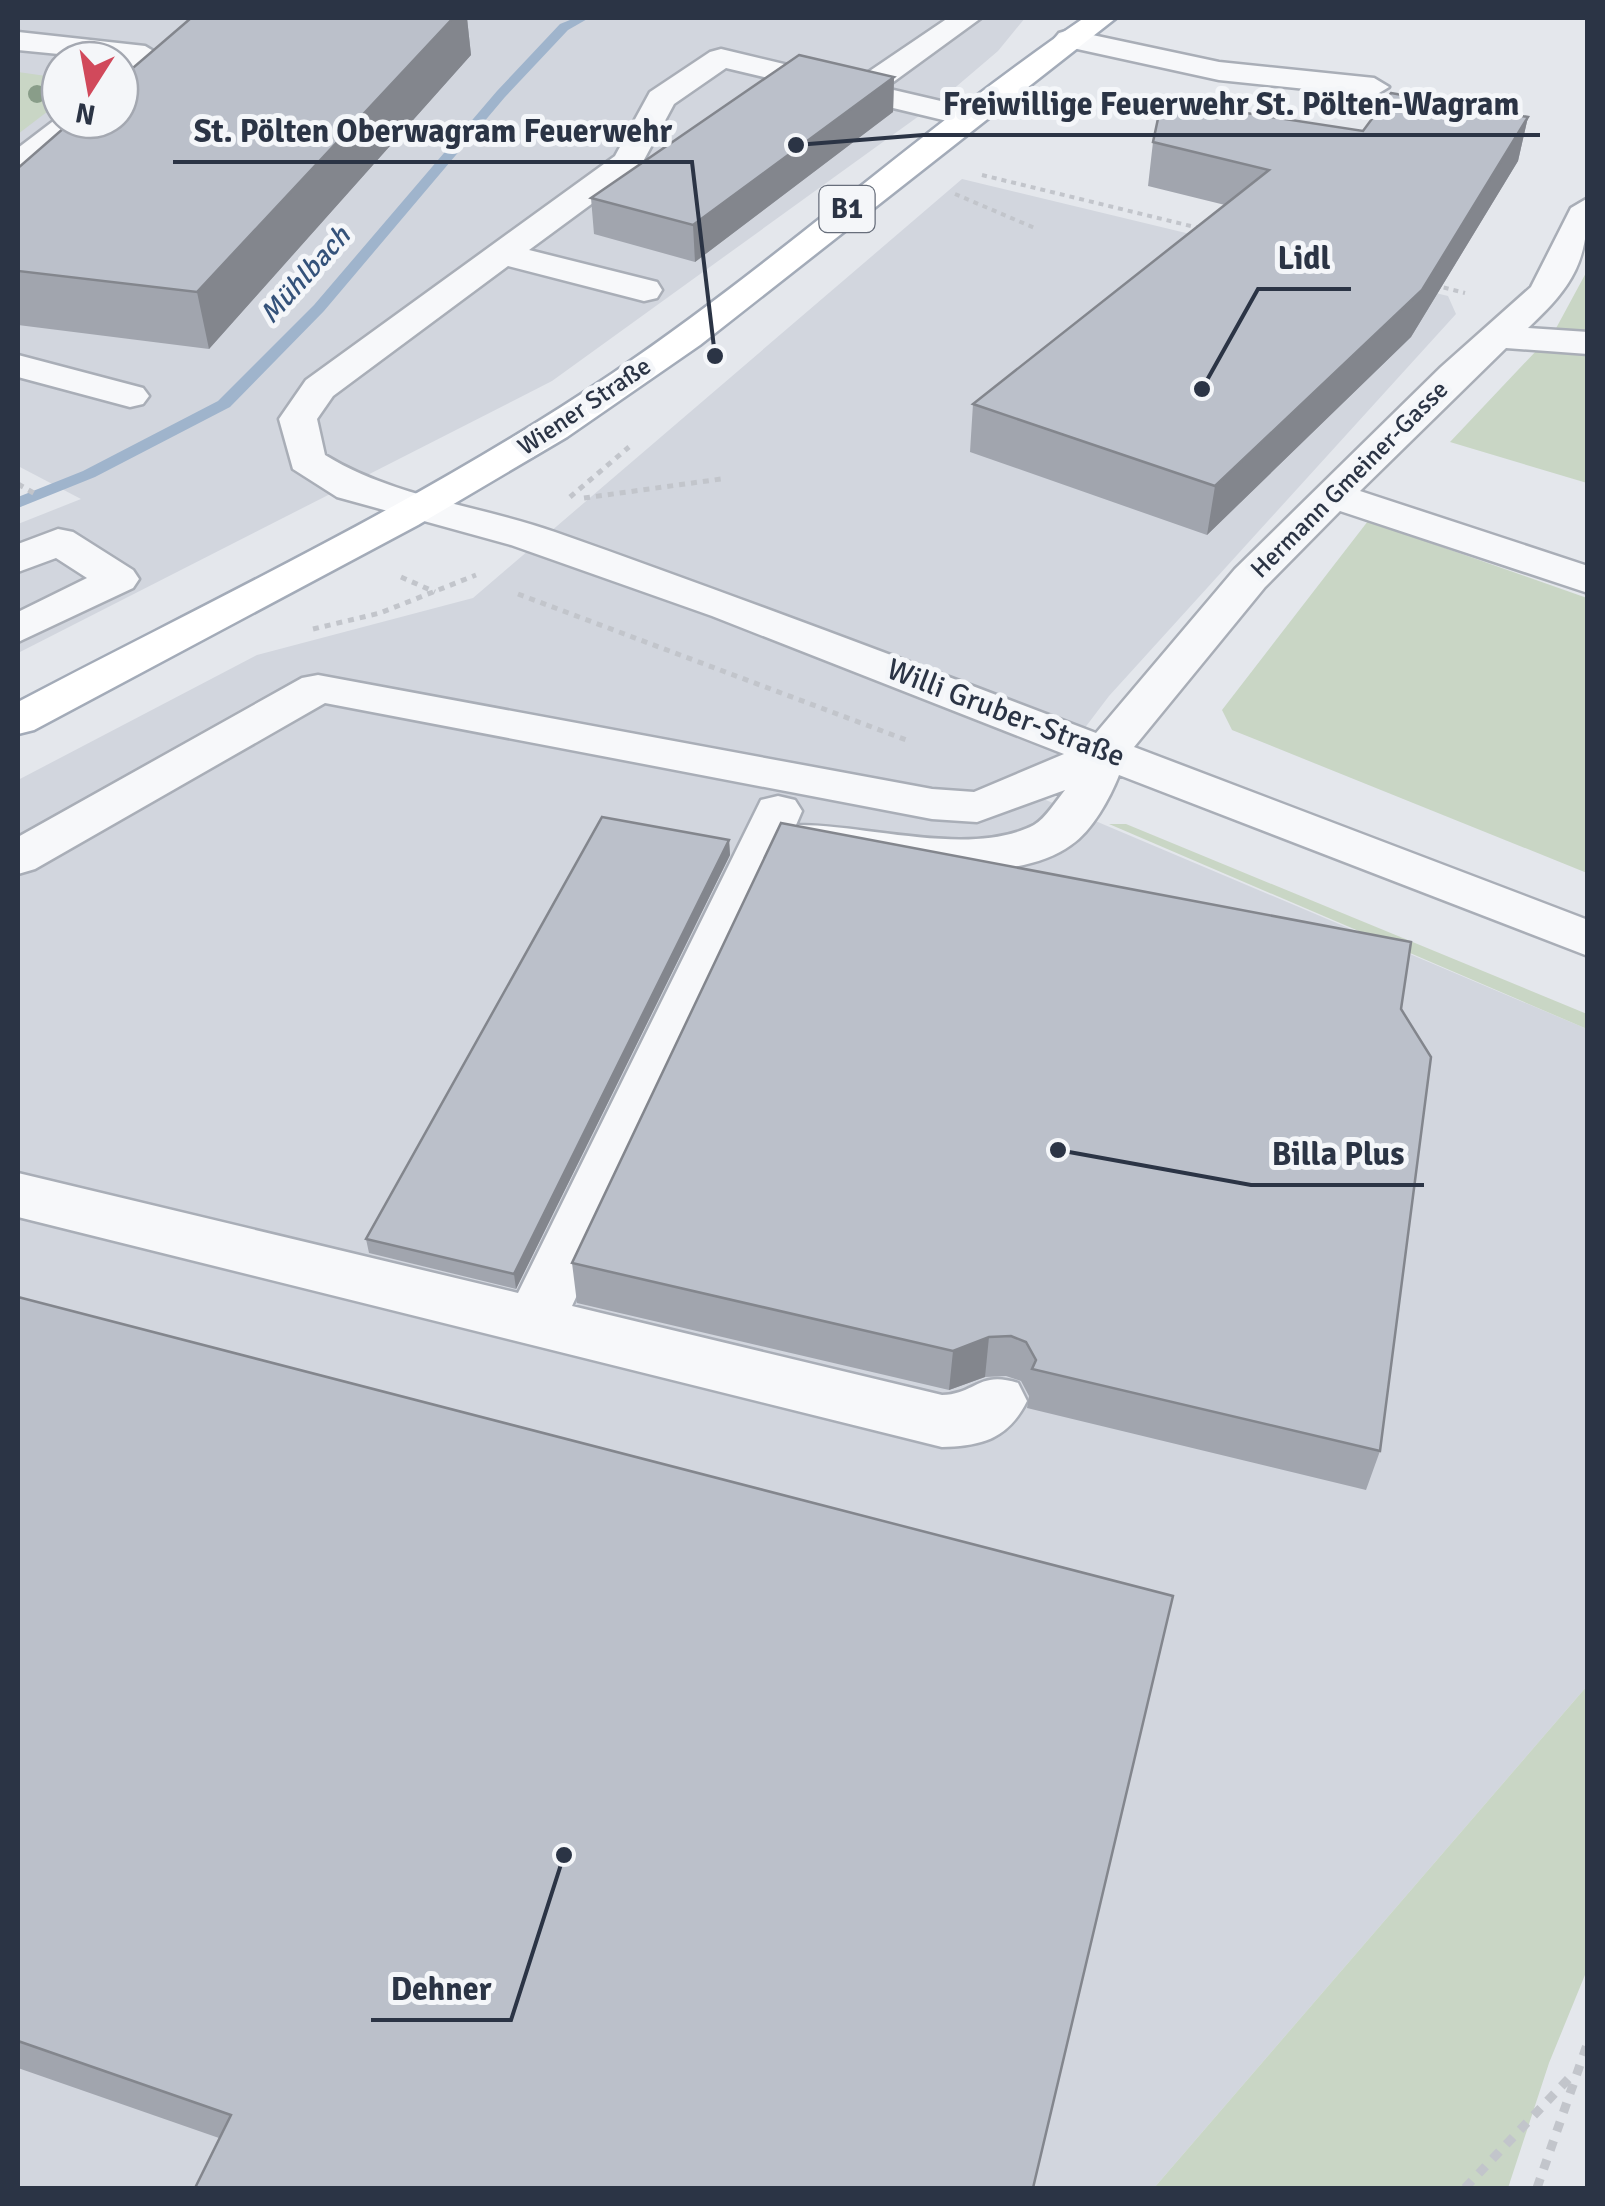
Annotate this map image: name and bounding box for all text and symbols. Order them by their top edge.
north arrow [40,40,140,140]
callout: Freiwillige Feuerwehr St. Pölten-Wagram [923,73,1540,135]
text: Freiwillige Feuerwehr St. Pölten-Wagram [943,85,1519,124]
text: N [73,95,98,132]
callout: St. Pölten Oberwagram Feuerwehr [173,100,692,162]
text: St. Pölten Oberwagram Feuerwehr [194,112,673,151]
road number: B1 [820,186,874,232]
water label: Mühlbach [253,219,358,330]
callout: Lidl [1258,227,1351,289]
text: Lidl [1277,239,1331,278]
street label: Wiener Straße [512,350,656,462]
street label: Hermann Gmeiner-Gasse [1244,374,1454,584]
street label: Willi Gruber-Straße [882,651,1130,775]
callout: Billa Plus [1251,1123,1424,1185]
text: Billa Plus [1272,1135,1404,1174]
callout: Dehner [371,1958,511,2020]
text: Dehner [391,1970,492,2009]

